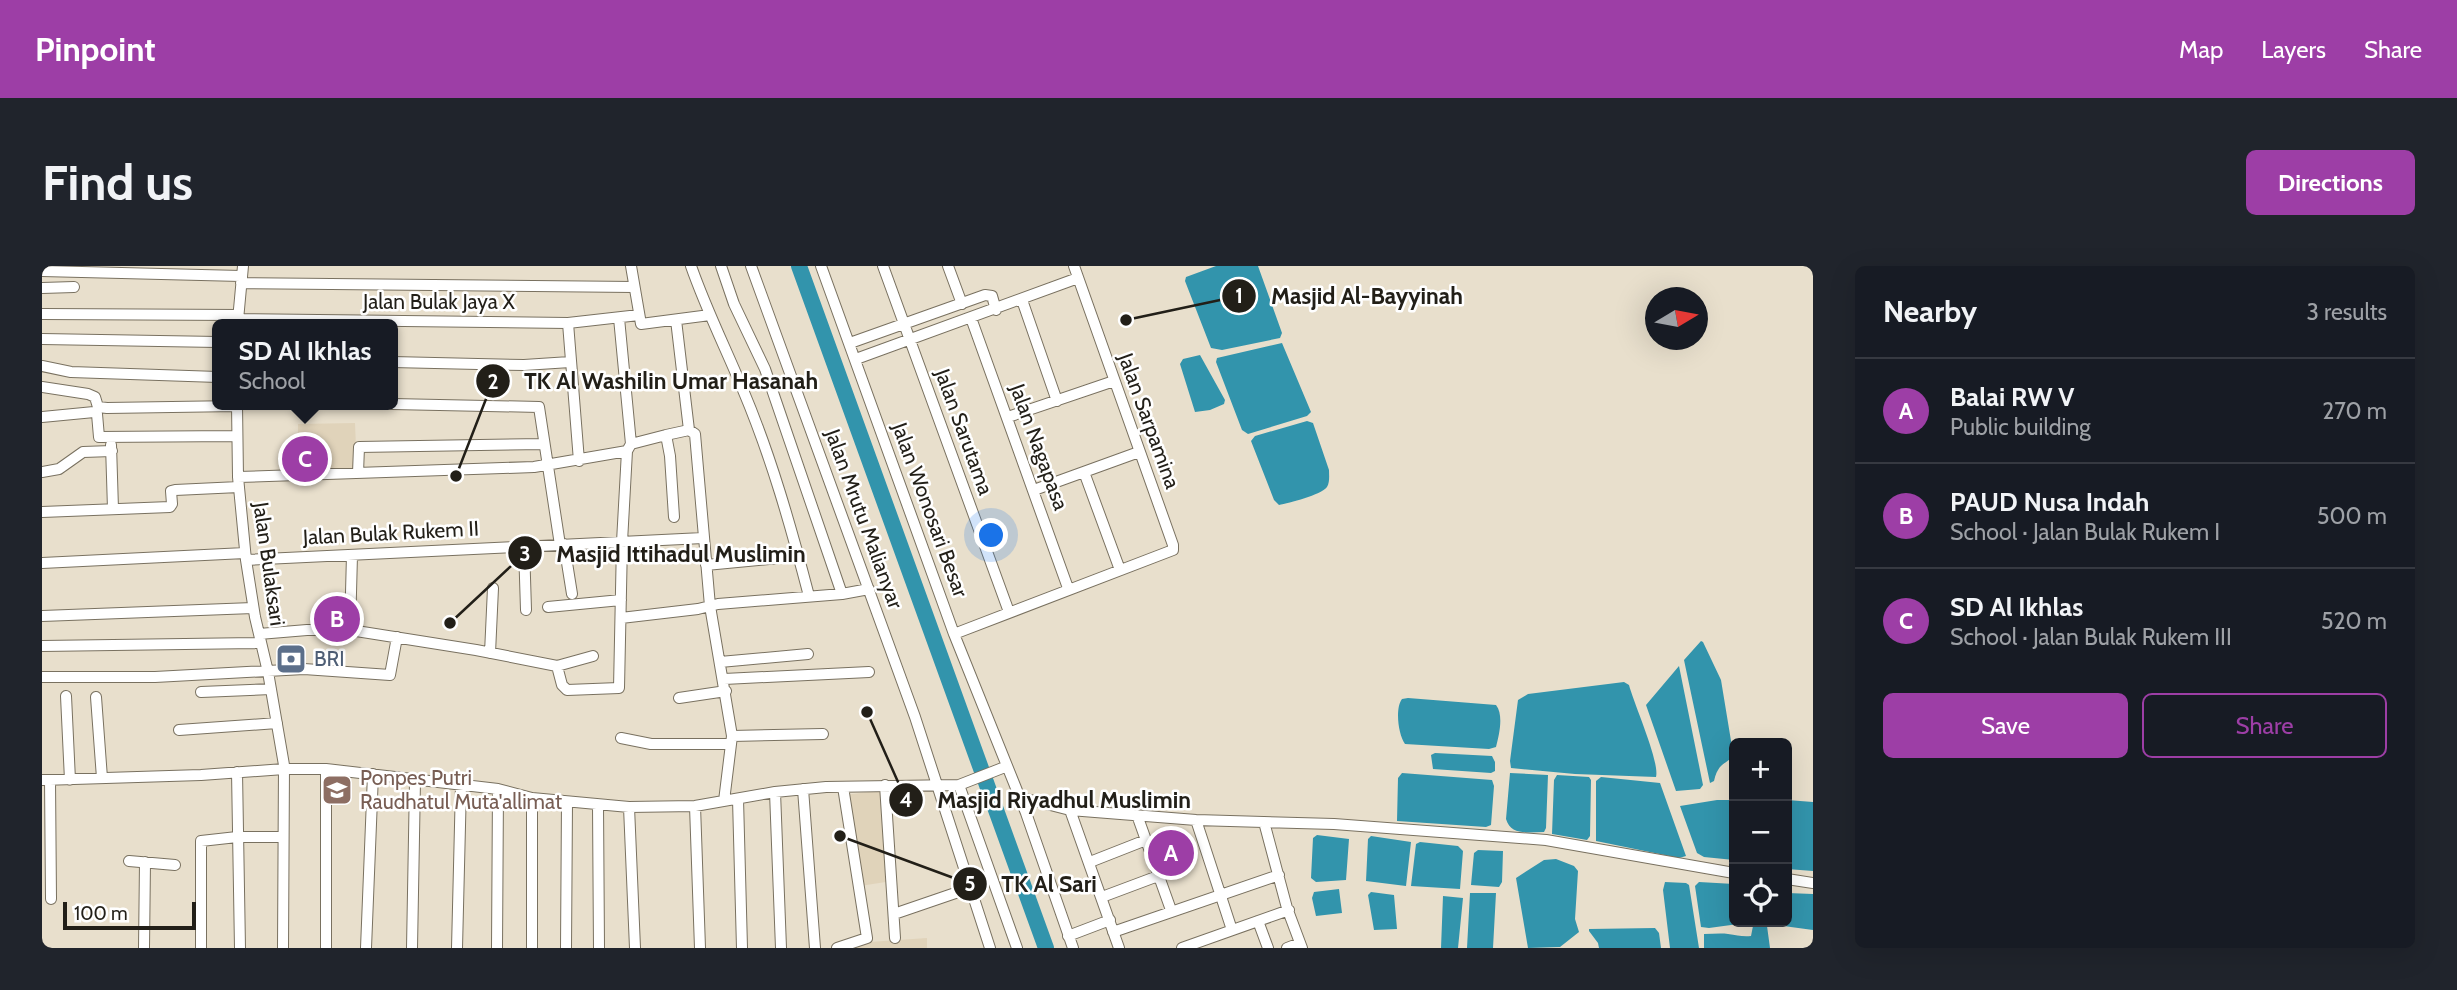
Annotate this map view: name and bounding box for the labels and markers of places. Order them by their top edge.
callout: Masjid Al-Bayyinah [1222,274,1476,318]
callout: TK Al Washilin Umar Hasanah [475,359,833,403]
pin: C [282,433,328,485]
callout: Masjid Ittihadul Muslimin [508,531,820,575]
pin: B [314,593,360,645]
bank icon: BRI [274,642,308,676]
place label: BRI [314,646,345,671]
place label: Ponpes Putri Raudhatul Muta'allimat [360,765,562,814]
school or university icon: Ponpes Putri Raudhatul Muta'allimat [320,773,354,807]
callout: Masjid Riyadhul Muslimin [888,778,1205,822]
pin: A [1148,827,1194,879]
callout: TK Al Sari [952,862,1111,906]

